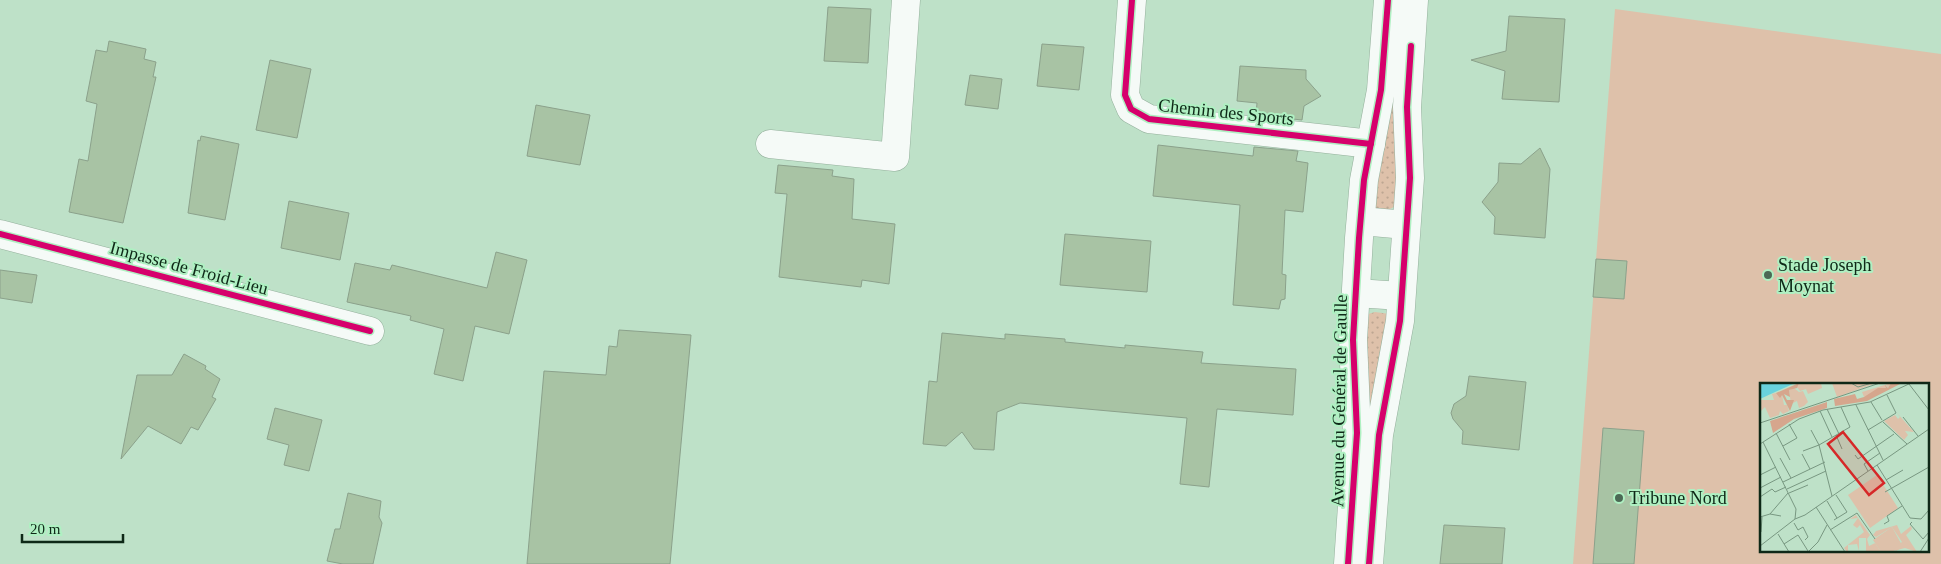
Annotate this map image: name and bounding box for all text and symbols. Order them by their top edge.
street label: Chemin des Sports [1157,95,1295,129]
street label: Impasse de Froid-Lieu [108,237,270,299]
place label: Stade Joseph Moynat [1778,255,1872,296]
marker: Stade Joseph Moynat [1762,269,1774,281]
street label: Avenue du Général de Gaulle [1327,295,1351,507]
inset map [1760,383,1928,552]
place label: Tribune Nord [1629,488,1727,508]
marker: Tribune Nord [1613,492,1625,504]
scale bar [22,512,124,544]
text: 20 m [30,521,61,537]

